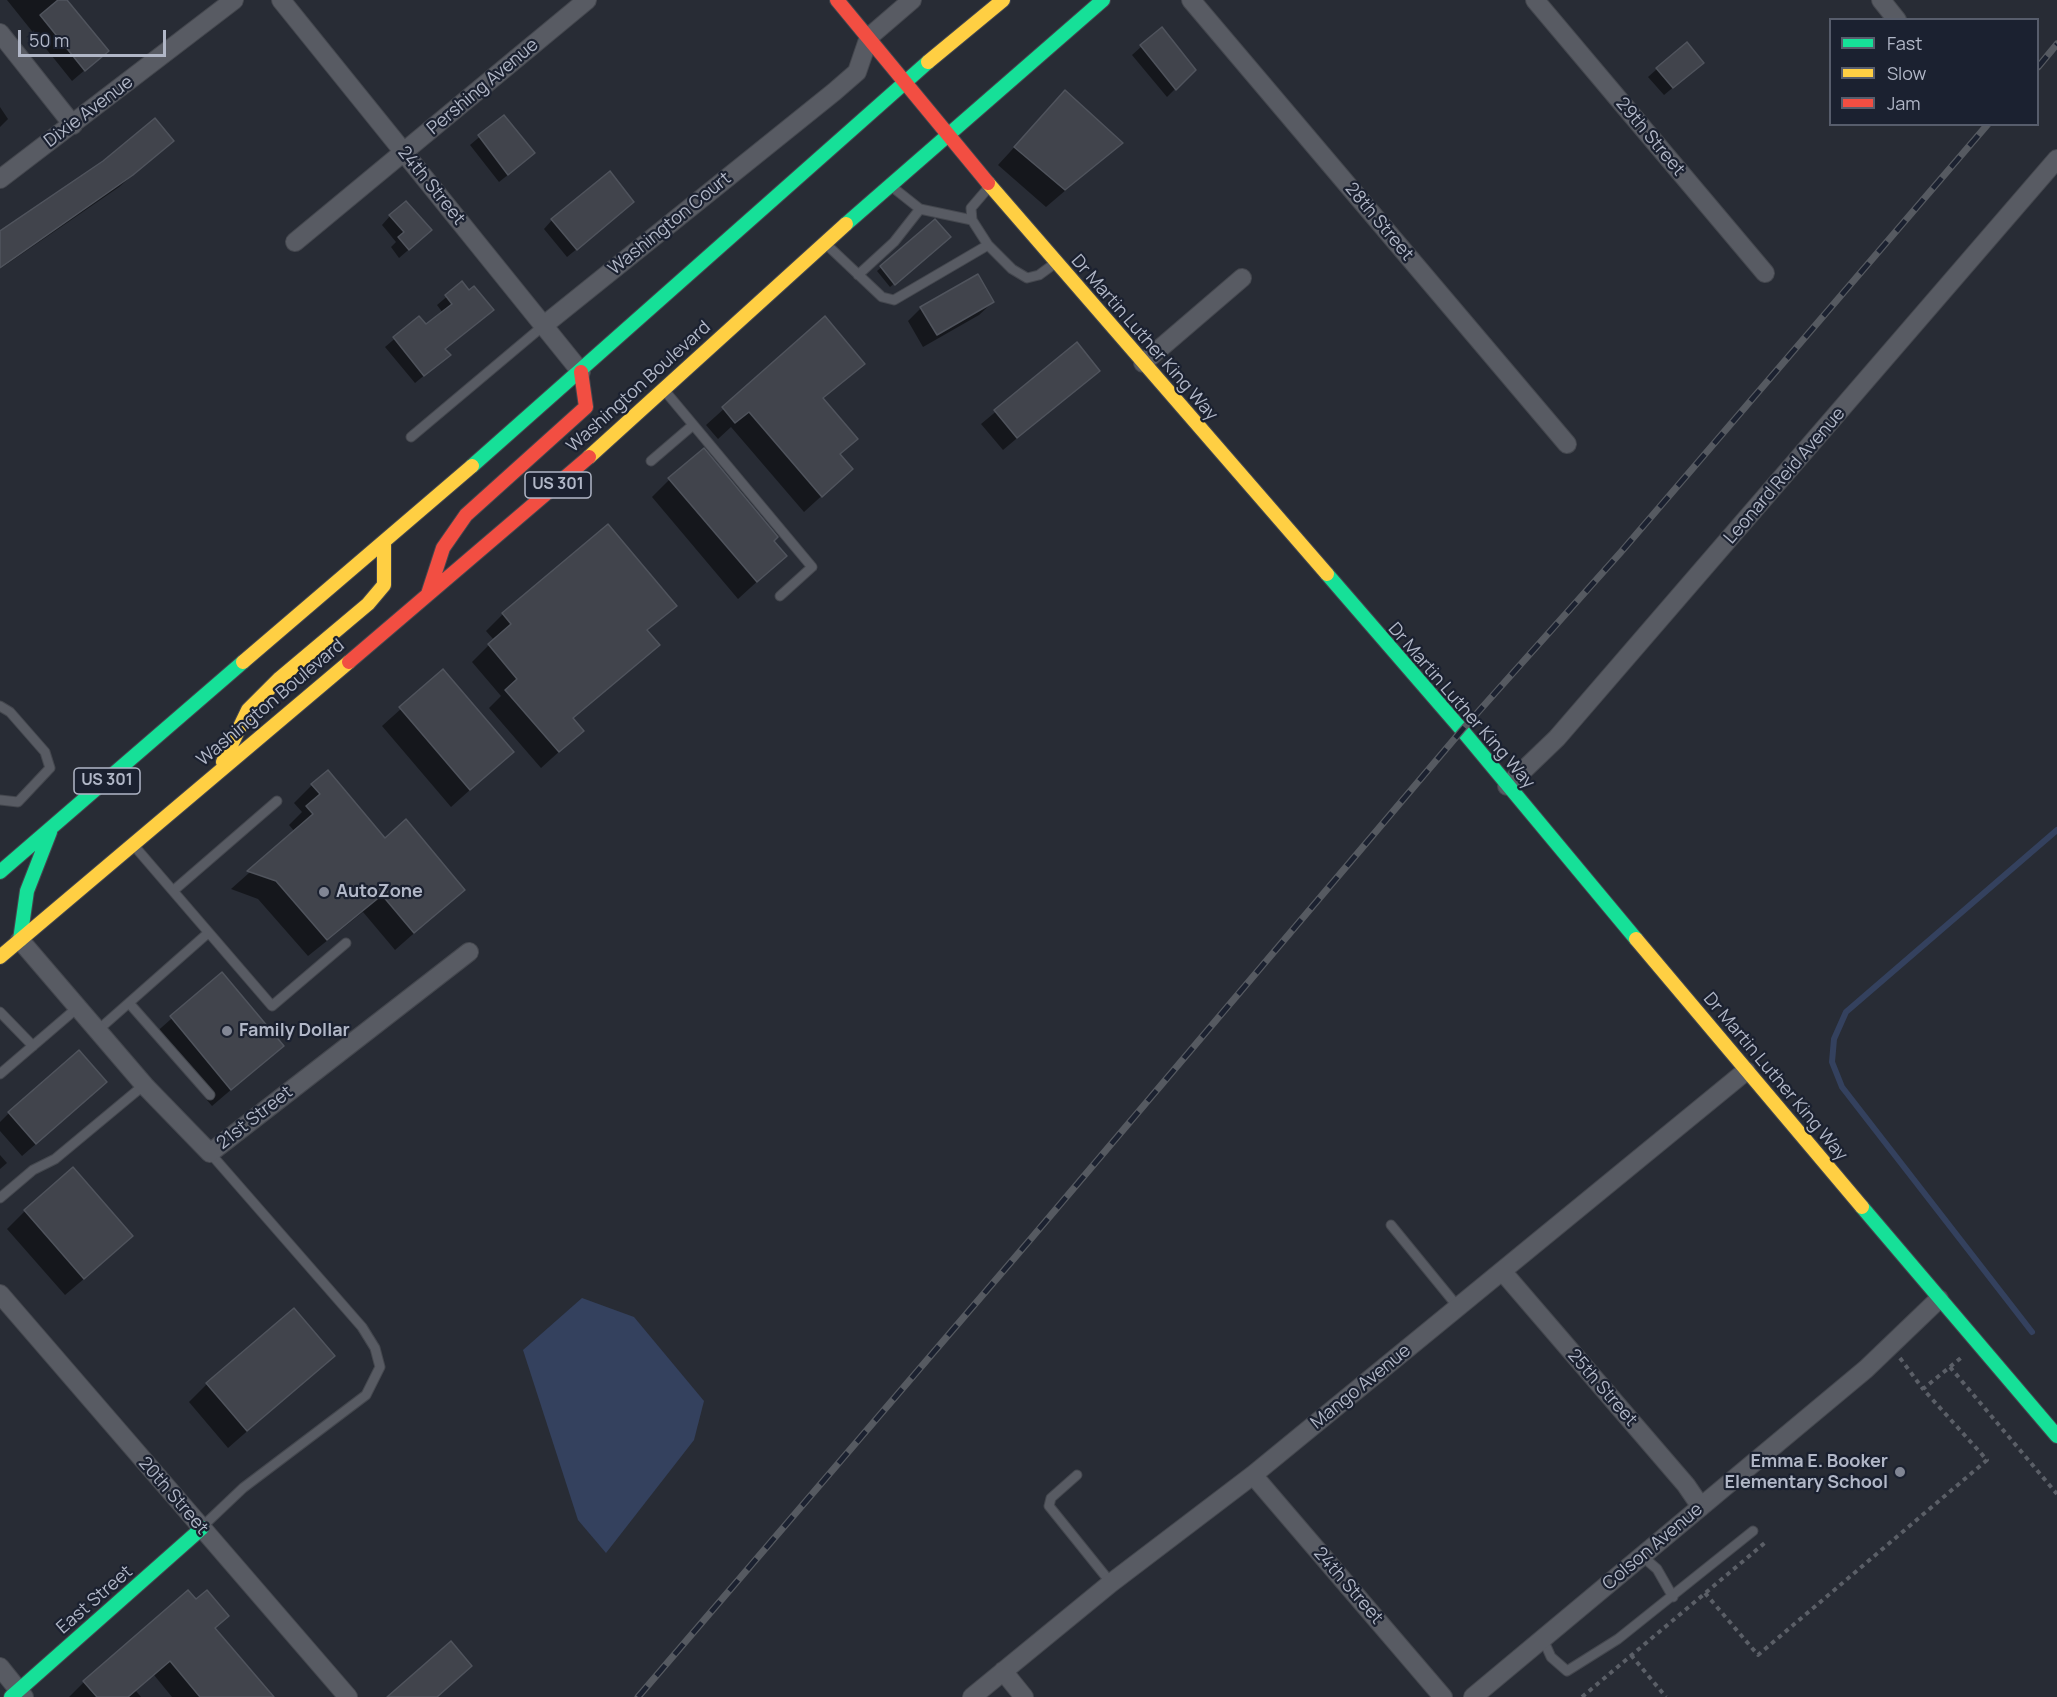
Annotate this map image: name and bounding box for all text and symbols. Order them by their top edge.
scale bar [21,18,170,56]
legend [1829,18,2039,126]
text: 50 m [29,28,69,52]
text: Fast [1887,31,1922,55]
street label: Pershing Avenue [423,34,543,140]
text: Slow [1887,61,1926,85]
street label: Dixie Avenue [40,72,138,152]
text: Jam [1887,91,1921,115]
street label: 29th Street [1611,93,1689,181]
street label: 24th Street [393,142,469,230]
street label: Washington Court [604,168,736,280]
street label: 28th Street [1340,179,1418,265]
street label: Dr Martin Luther King Way [1066,251,1222,425]
street label: Washington Boulevard [563,317,715,457]
street label: Leonard Reid Avenue [1720,403,1850,549]
road number: US 301 [525,472,591,498]
street label: Dr Martin Luther King Way [1383,619,1539,793]
street label: Washington Boulevard [193,635,349,771]
road number: US 301 [74,768,140,794]
place label: AutoZone [336,881,423,903]
marker: AutoZone [317,885,331,899]
street label: Dr Martin Luther King Way [1698,989,1852,1165]
place label: Family Dollar [239,1020,350,1042]
marker: Family Dollar [220,1024,234,1038]
street label: 21st Street [213,1082,297,1154]
street label: Mango Avenue [1307,1340,1415,1434]
street label: 25th Street [1563,1345,1641,1431]
place label: Emma E. Booker Elementary School [1725,1451,1888,1494]
street label: 20th Street [133,1453,213,1539]
marker: Emma E. Booker Elementary School [1893,1465,1907,1479]
street label: Colson Avenue [1599,1499,1707,1595]
street label: 24th Street [1309,1543,1387,1629]
street label: East Street [53,1561,137,1639]

